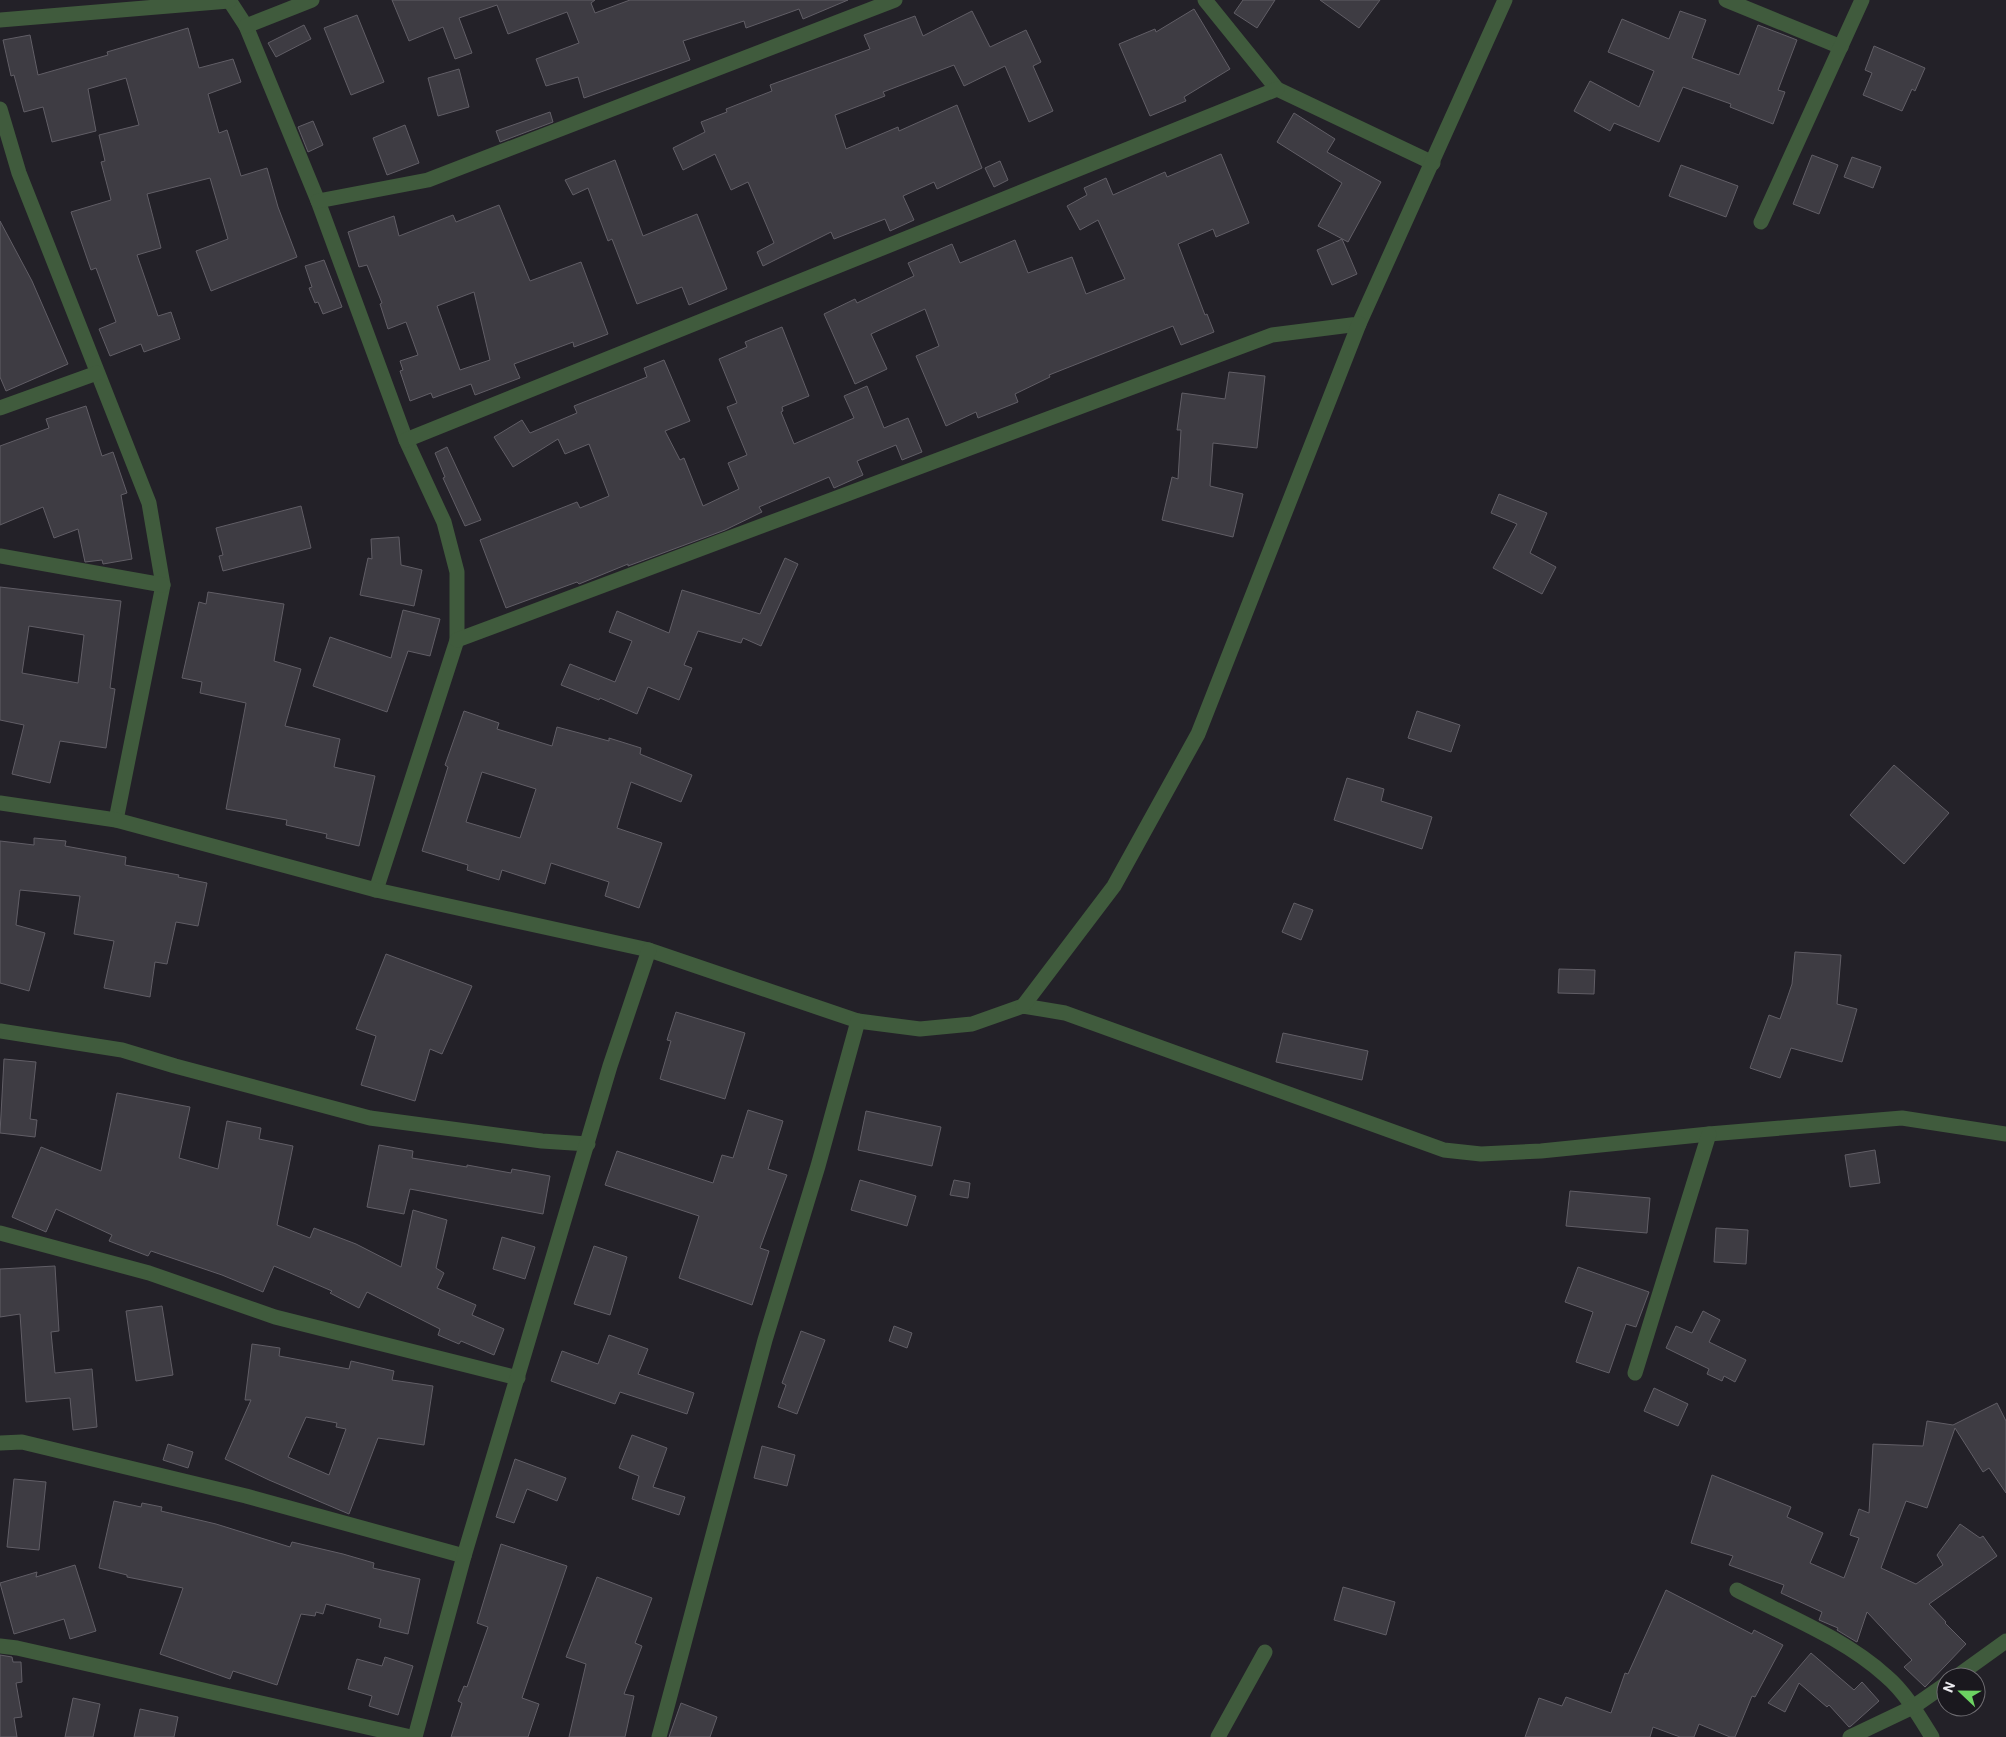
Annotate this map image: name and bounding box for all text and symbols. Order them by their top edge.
north arrow [1936,1667,1986,1717]
text: N [1940,1680,1958,1695]

